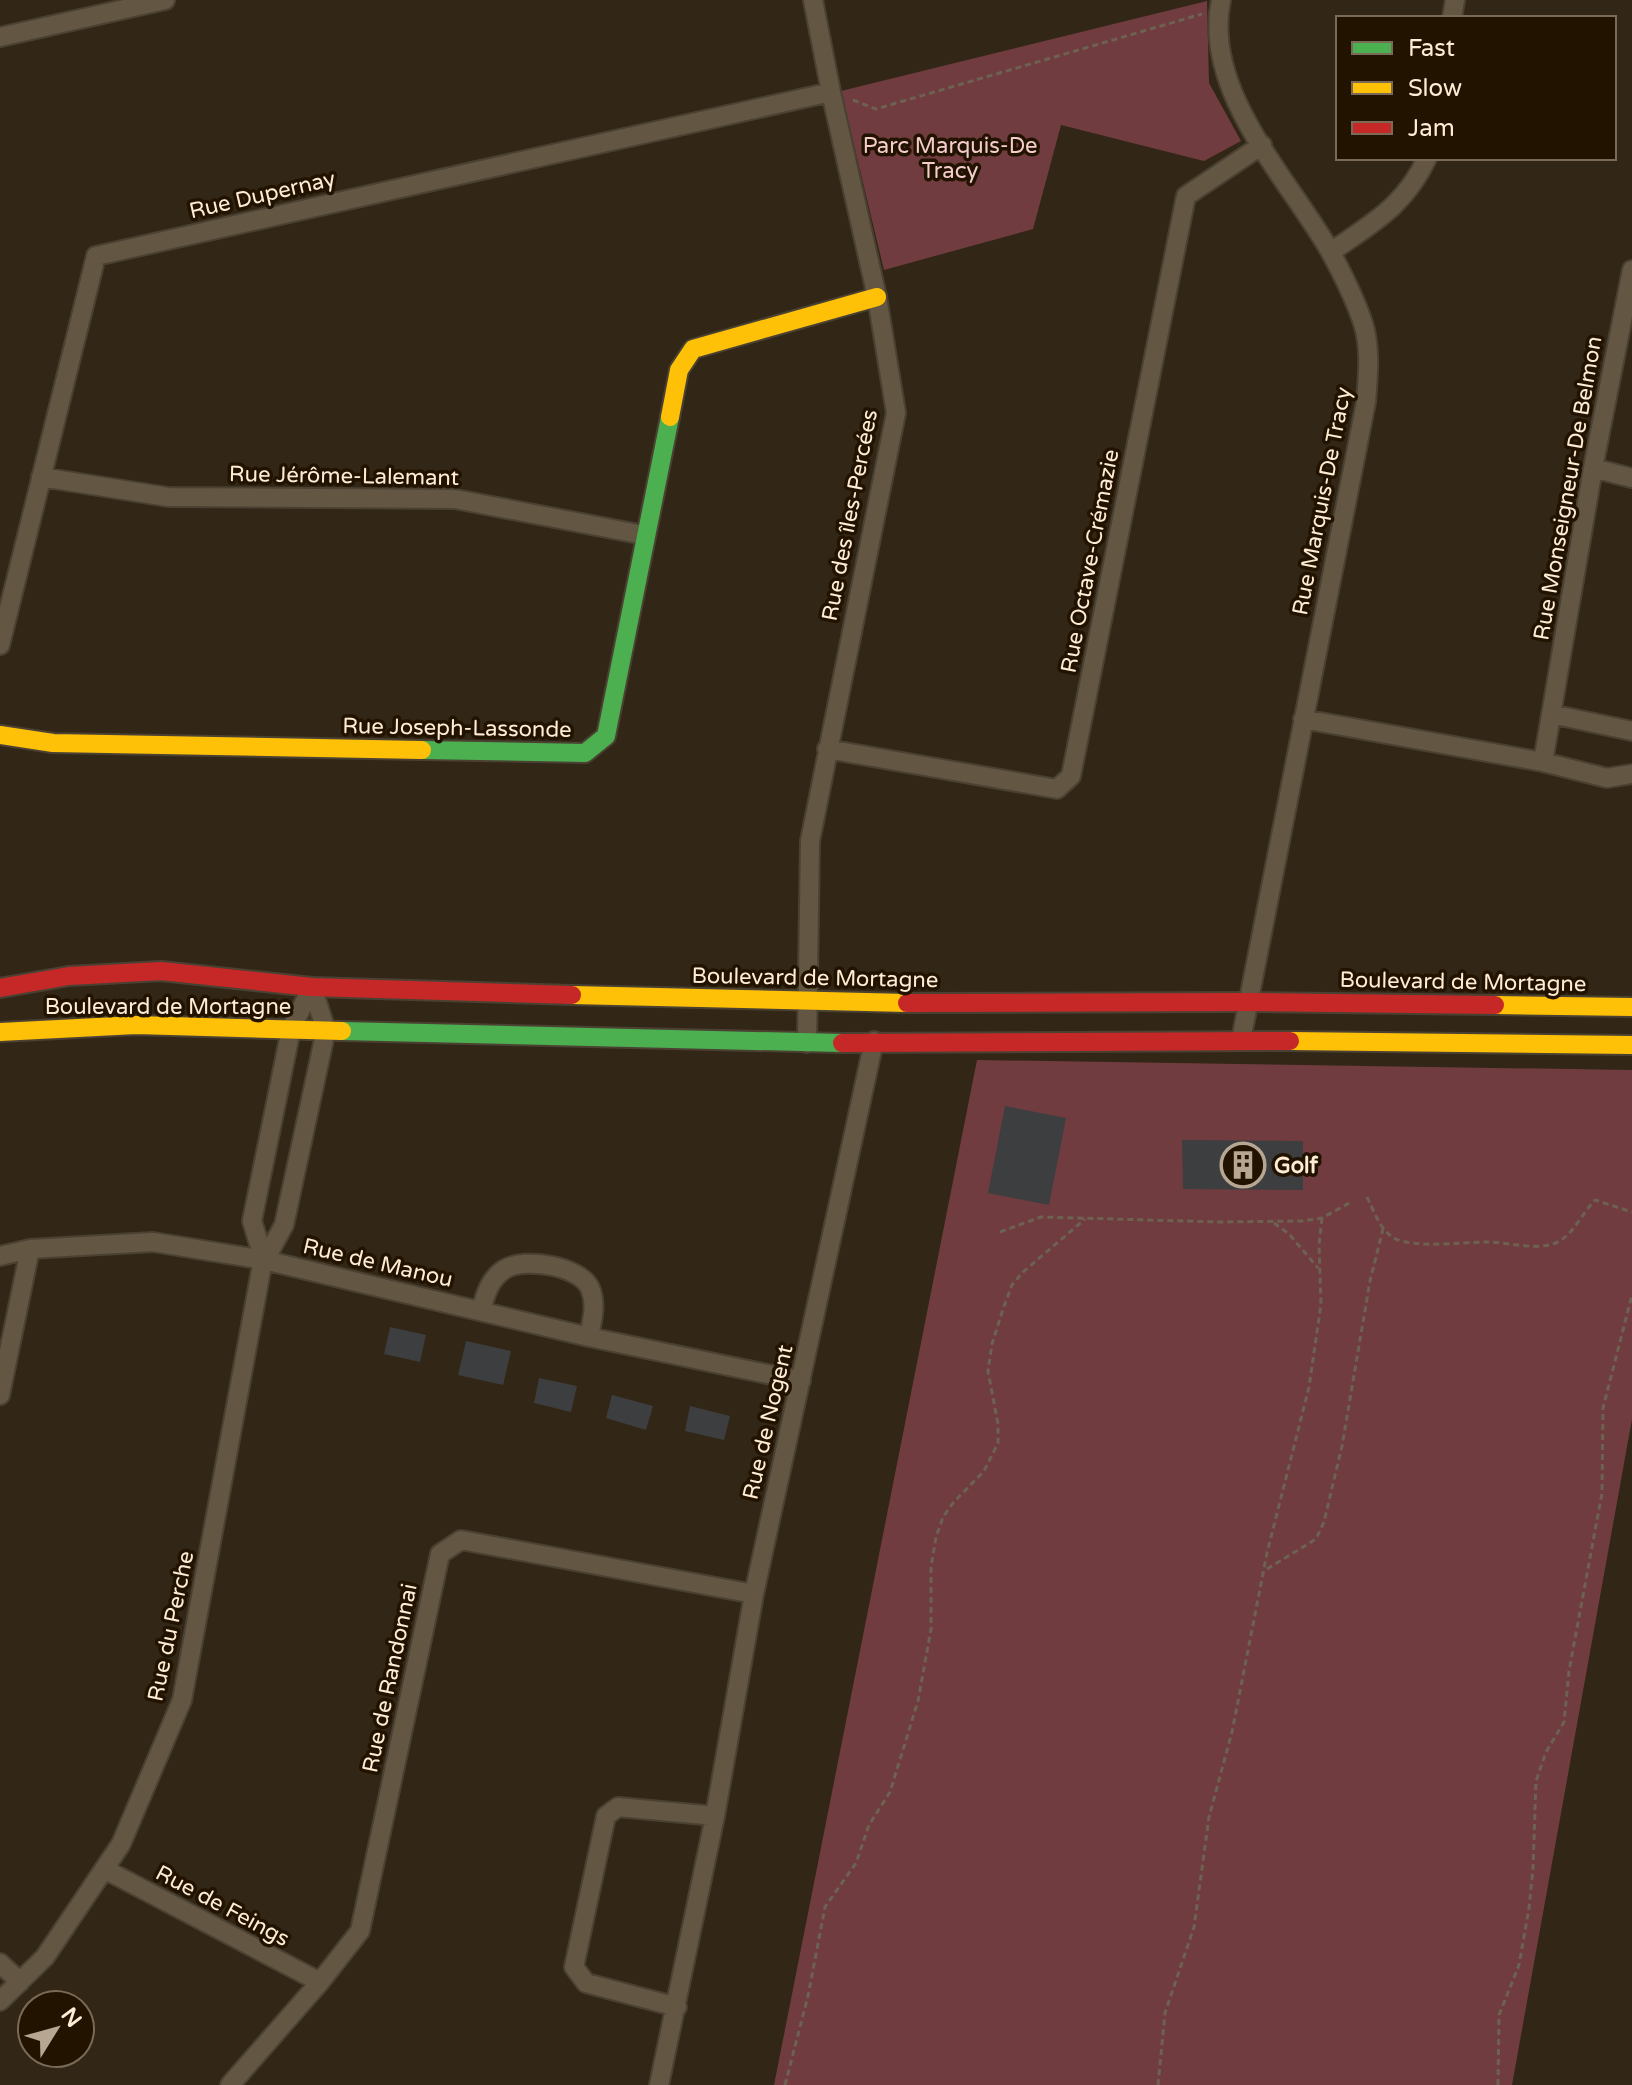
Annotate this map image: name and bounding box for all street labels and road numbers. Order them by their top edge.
street label: Rue Dupernay [187,165,338,224]
street label: Rue Monseigneur-De Belmon [1528,334,1608,642]
street label: Rue Marquis-De Tracy [1287,385,1357,618]
street label: Rue des îles-Percées [817,407,883,623]
street label: Rue Octave-Crémazie [1056,447,1124,675]
street label: Rue Jérôme-Lalemant [229,461,459,491]
street label: Rue Joseph-Lassonde [342,713,572,743]
street label: Boulevard de Mortagne [691,963,939,993]
street label: Boulevard de Mortagne [1339,967,1587,997]
street label: Boulevard de Mortagne [45,994,291,1020]
street label: Rue de Manou [300,1233,455,1293]
street label: Rue de Nogent [738,1342,798,1502]
street label: Rue du Perche [142,1549,200,1704]
street label: Rue de Randonnai [357,1581,423,1775]
street label: Rue de Feings [151,1860,294,1952]

